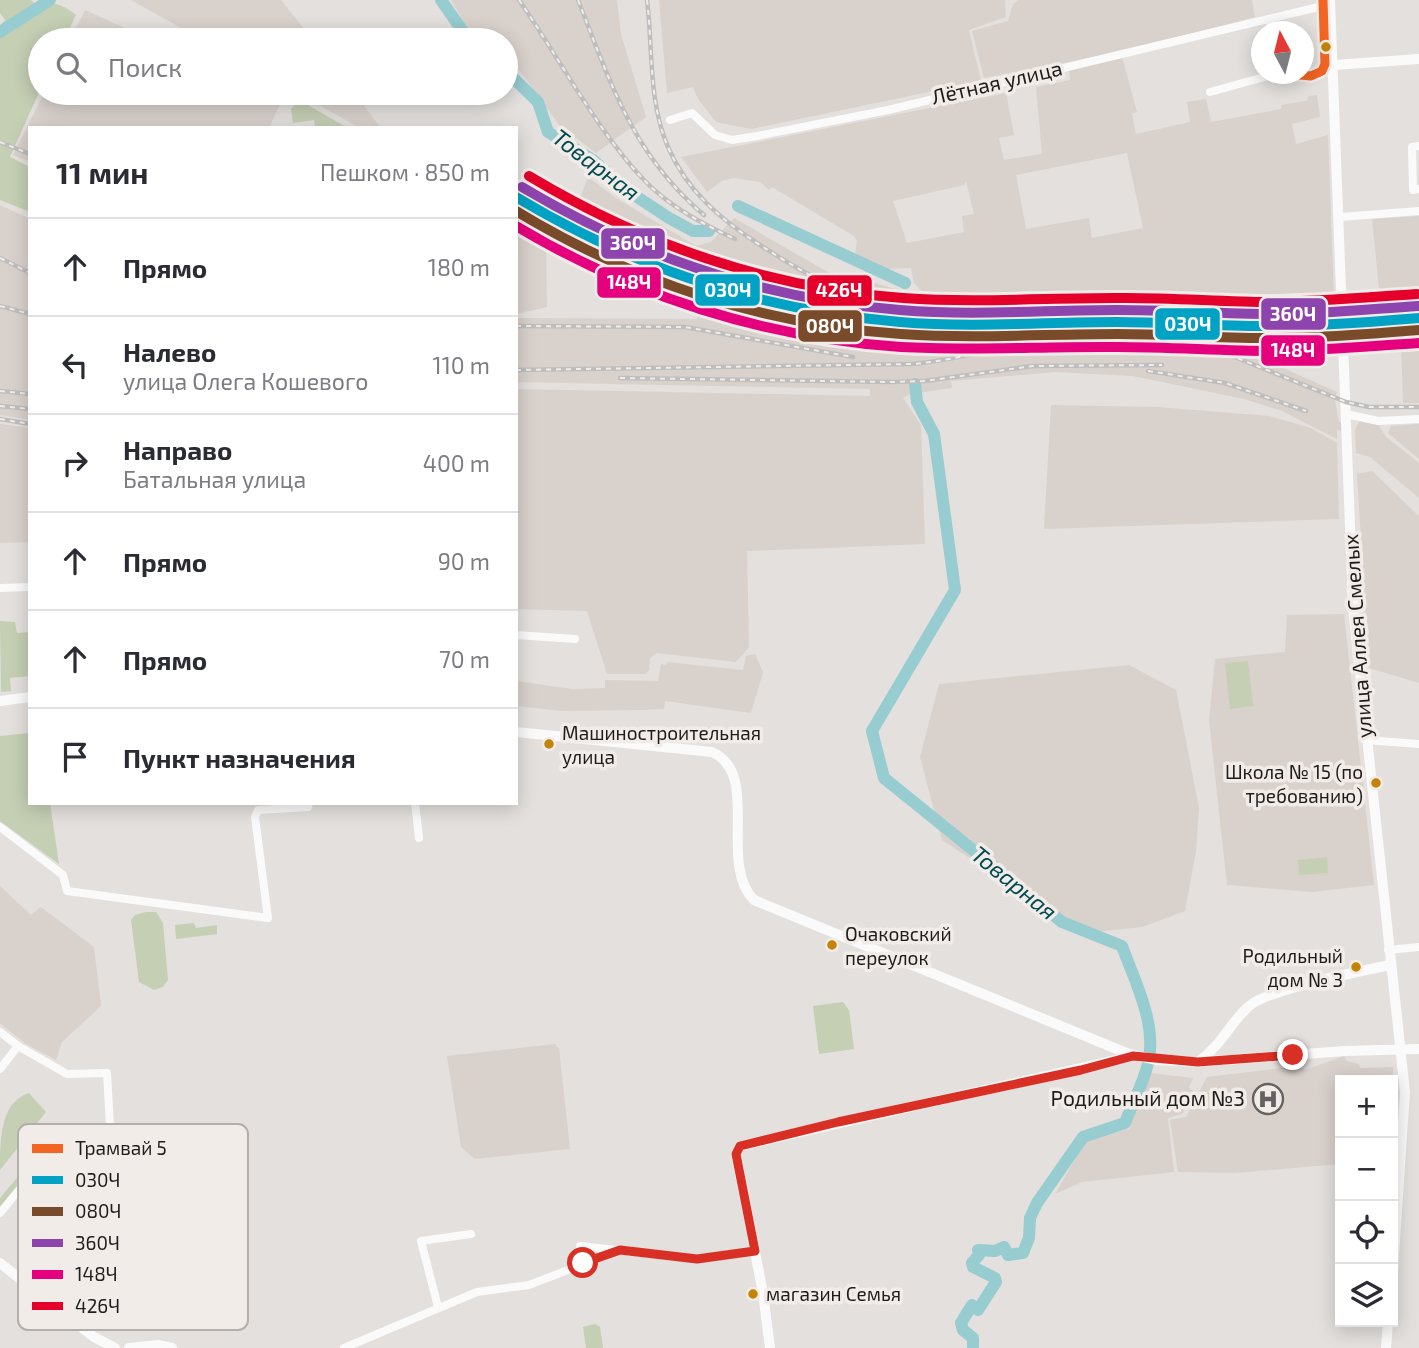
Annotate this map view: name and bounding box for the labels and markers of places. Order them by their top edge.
unlabelled marker [1319,40,1333,54]
place label: Машиностроительная улица [562,721,761,769]
marker: Машиностроительная улица [542,737,556,751]
place label: Школа № 15 (по требованию) [1225,760,1363,807]
marker: Школа № 15 (по требованию) [1369,776,1383,790]
place label: Очаковский переулок [845,922,952,970]
marker: Очаковский переулок [825,938,839,952]
place label: Родильный дом № 3 [1243,944,1343,991]
marker: Родильный дом № 3 [1349,960,1363,974]
hospital icon: Родильный дом №3 [1251,1082,1285,1116]
place label: Родильный дом №3 [1051,1085,1245,1110]
place label: магазин Семья [766,1282,901,1305]
marker: магазин Семья [746,1287,760,1301]

